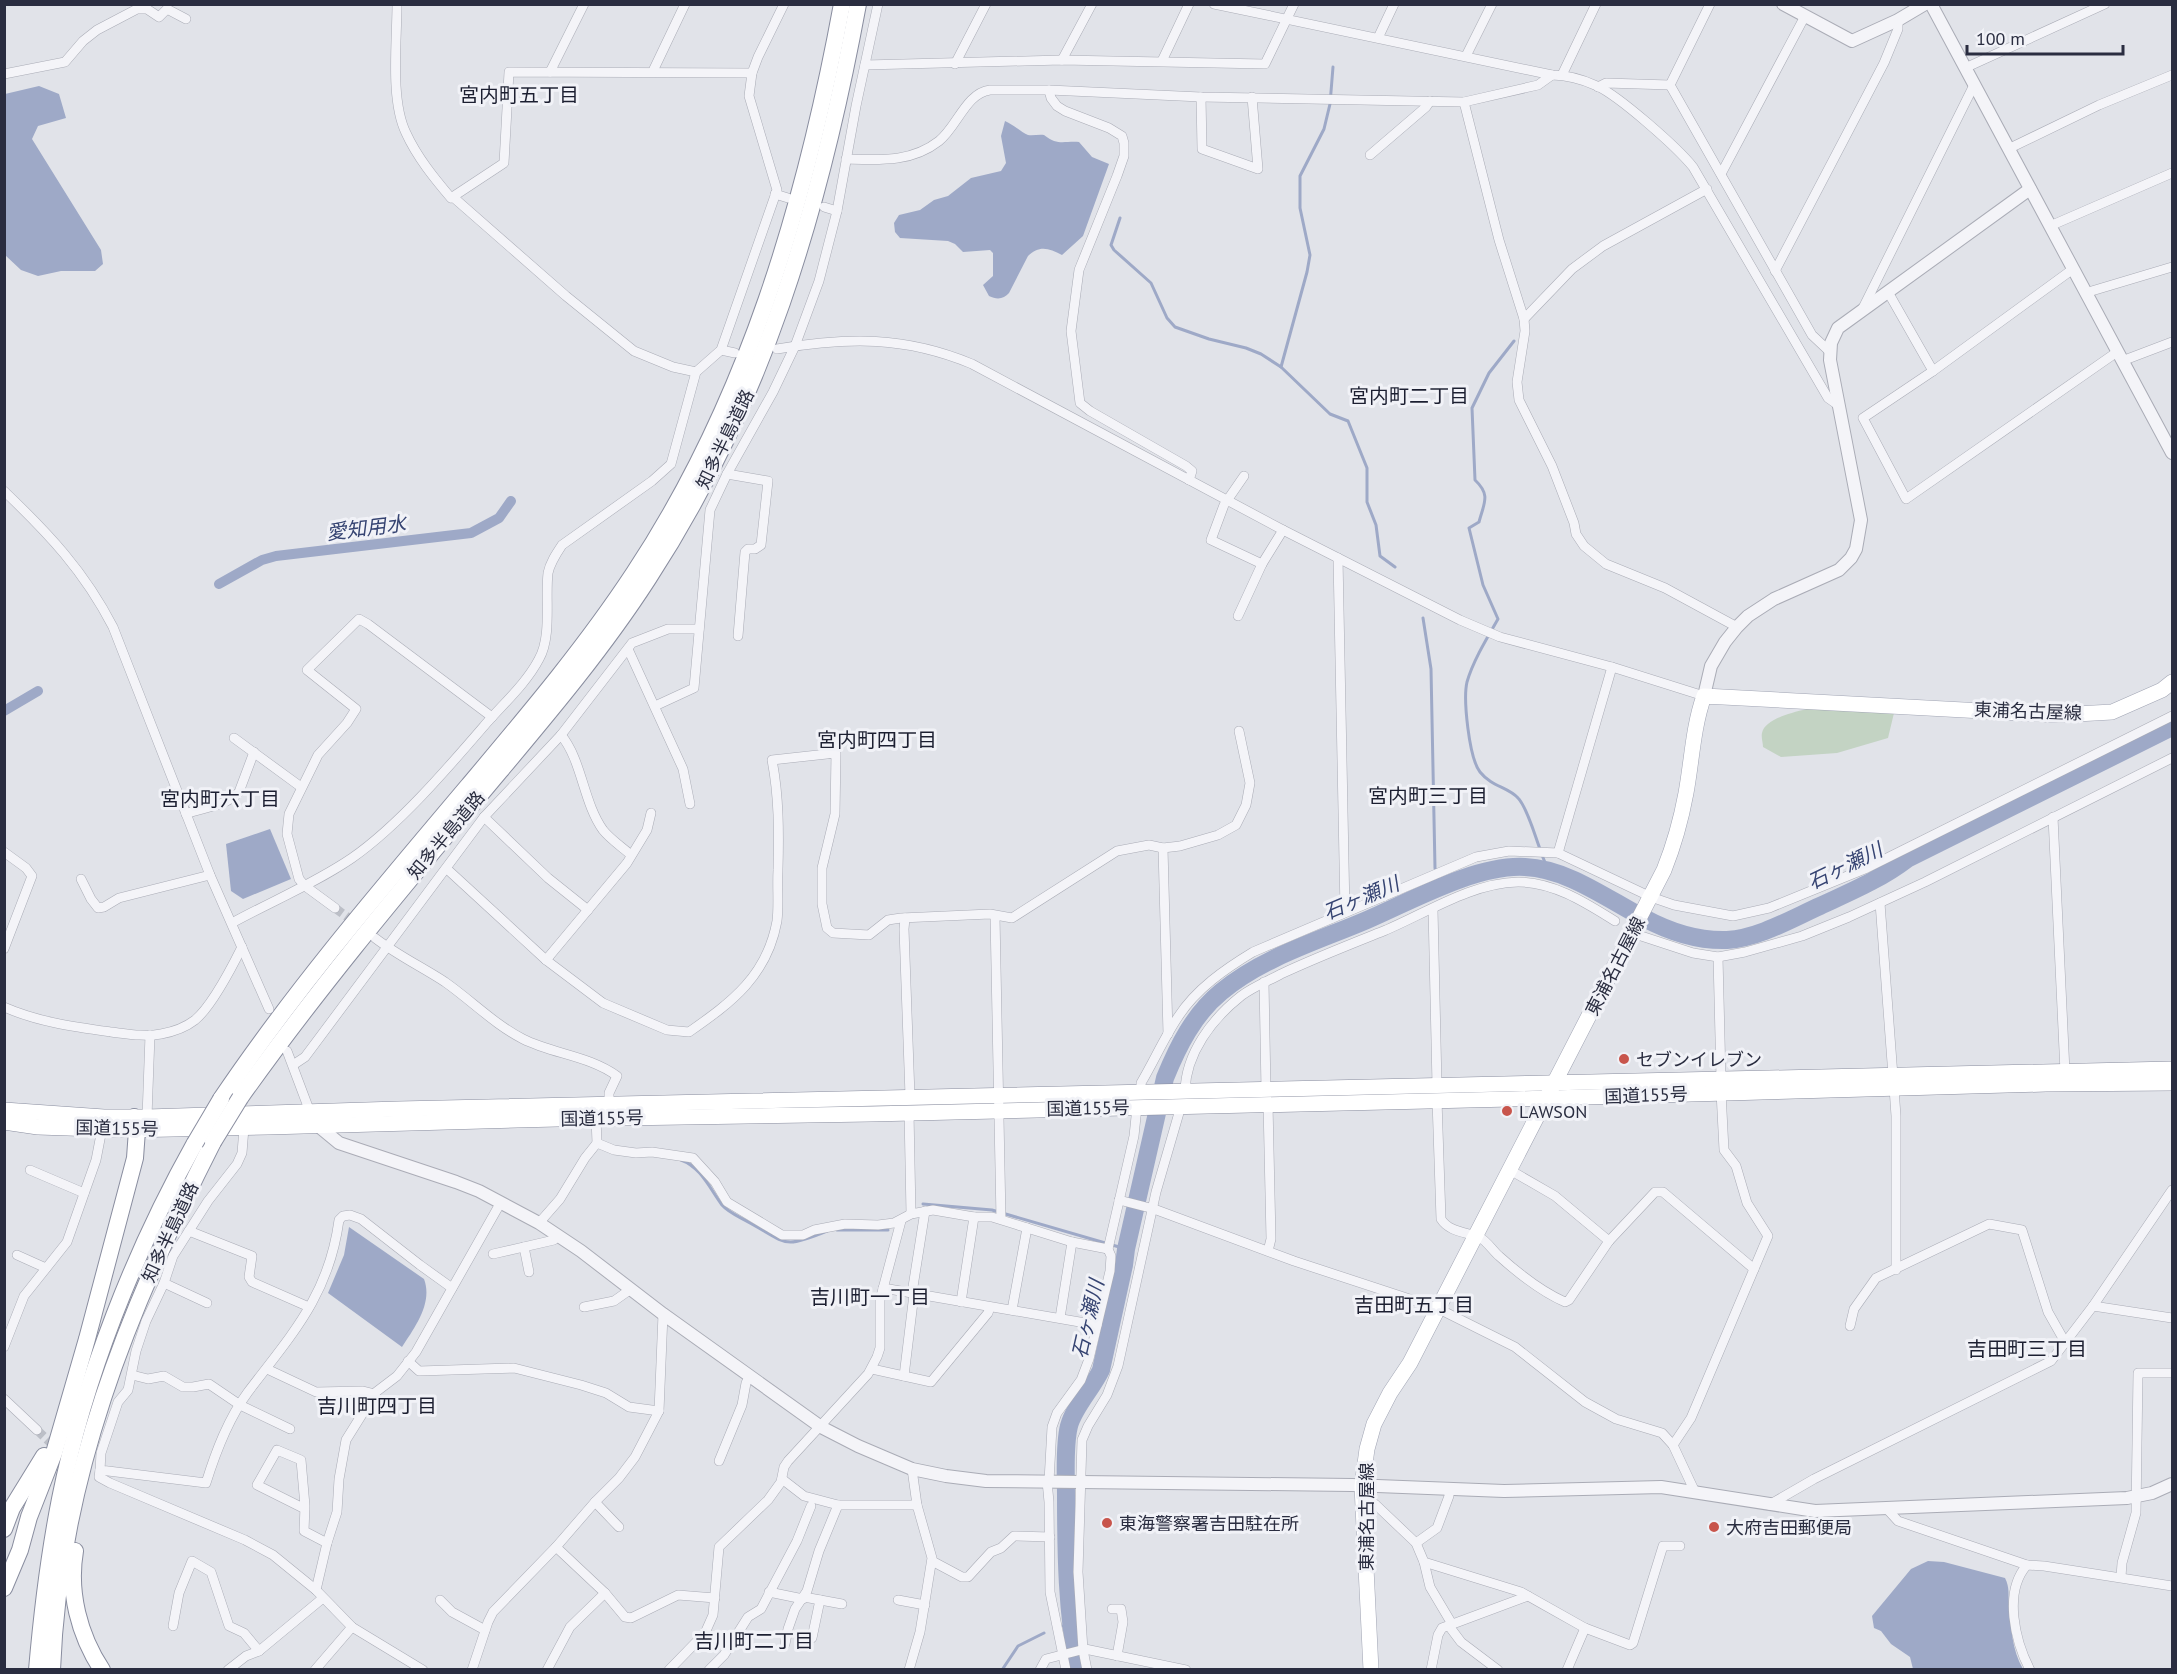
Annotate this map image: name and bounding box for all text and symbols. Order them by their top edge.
scale bar [1967,18,2123,56]
text: 100 m [1976,27,2025,50]
district label: 宮内町五丁目 [459,82,579,108]
district label: 宮内町二丁目 [1349,383,1469,409]
street label: 知多半島道路 [691,385,759,493]
water label: 愛知用水 [325,510,409,546]
street label: 東浦名古屋線 [1974,698,2082,724]
district label: 宮内町四丁目 [817,727,937,753]
district label: 宮内町三丁目 [1368,783,1488,809]
district label: 宮内町六丁目 [160,786,280,812]
street label: 知多半島道路 [402,786,490,884]
water label: 石ヶ瀬川 [1803,836,1888,895]
water label: 石ヶ瀬川 [1319,870,1405,926]
street label: 東浦名古屋線 [1580,913,1650,1019]
place label: セブンイレブン [1636,1048,1762,1071]
marker: セブンイレブン [1617,1052,1631,1066]
street label: 国道155号 [1604,1082,1688,1108]
street label: 国道155号 [1046,1096,1130,1120]
place label: LAWSON [1519,1100,1587,1123]
marker: LAWSON [1500,1104,1514,1118]
street label: 国道155号 [560,1106,644,1130]
street label: 国道155号 [75,1116,159,1140]
street label: 知多半島道路 [137,1178,203,1286]
water label: 石ヶ瀬川 [1066,1275,1110,1361]
district label: 吉川町一丁目 [810,1284,930,1310]
district label: 吉田町五丁目 [1354,1292,1474,1318]
district label: 吉田町三丁目 [1967,1336,2087,1362]
district label: 吉川町四丁目 [317,1393,437,1419]
street label: 東浦名古屋線 [1355,1463,1378,1571]
place label: 東海警察署吉田駐在所 [1119,1512,1299,1535]
marker: 東海警察署吉田駐在所 [1100,1516,1114,1530]
place label: 大府吉田郵便局 [1726,1516,1852,1539]
marker: 大府吉田郵便局 [1707,1520,1721,1534]
district label: 吉川町二丁目 [694,1628,814,1654]

